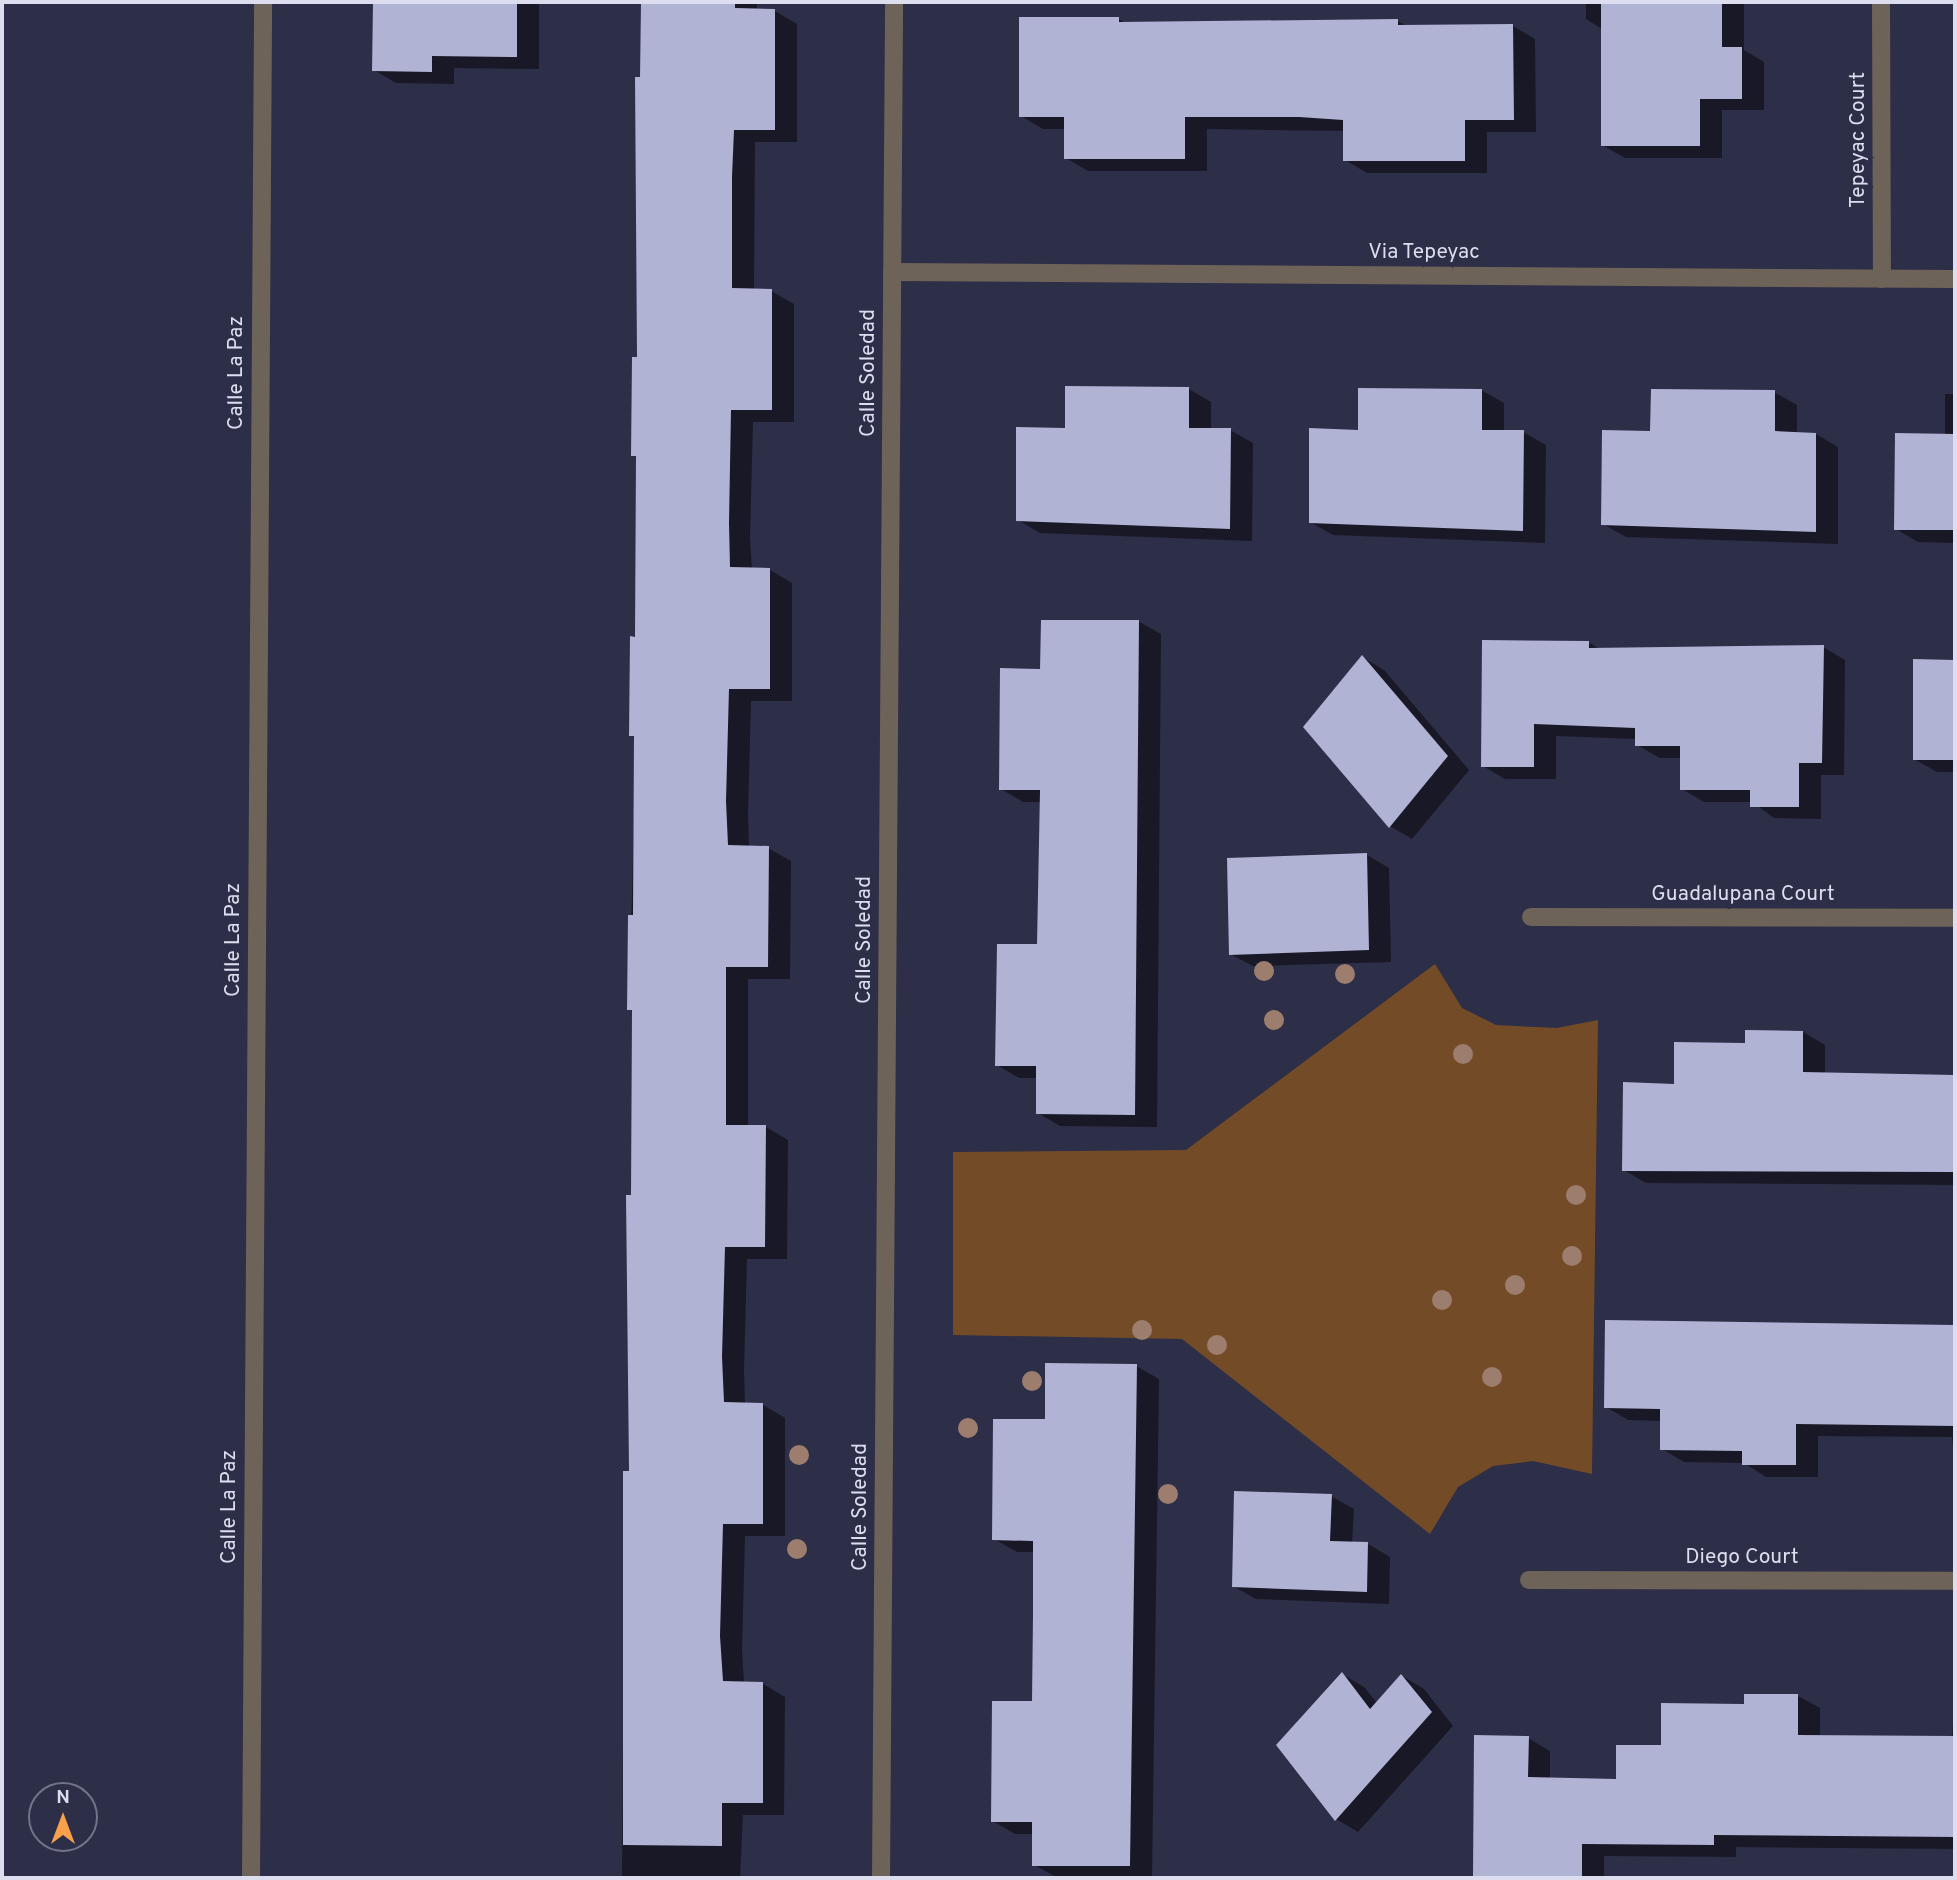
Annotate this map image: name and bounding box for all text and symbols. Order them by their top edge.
street label: Tepeyac Court [1846,72,1872,208]
street label: Via Tepeyac [1368,240,1480,266]
street label: Calle Soledad [856,309,882,437]
street label: Calle La Paz [224,316,250,430]
street label: Calle Soledad [852,876,878,1004]
street label: Guadalupana Court [1651,882,1835,908]
street label: Calle La Paz [221,883,247,997]
street label: Calle Soledad [848,1443,874,1571]
street label: Calle La Paz [217,1450,243,1564]
street label: Diego Court [1685,1545,1799,1571]
north arrow [28,1782,98,1852]
text: N [56,1786,70,1810]

